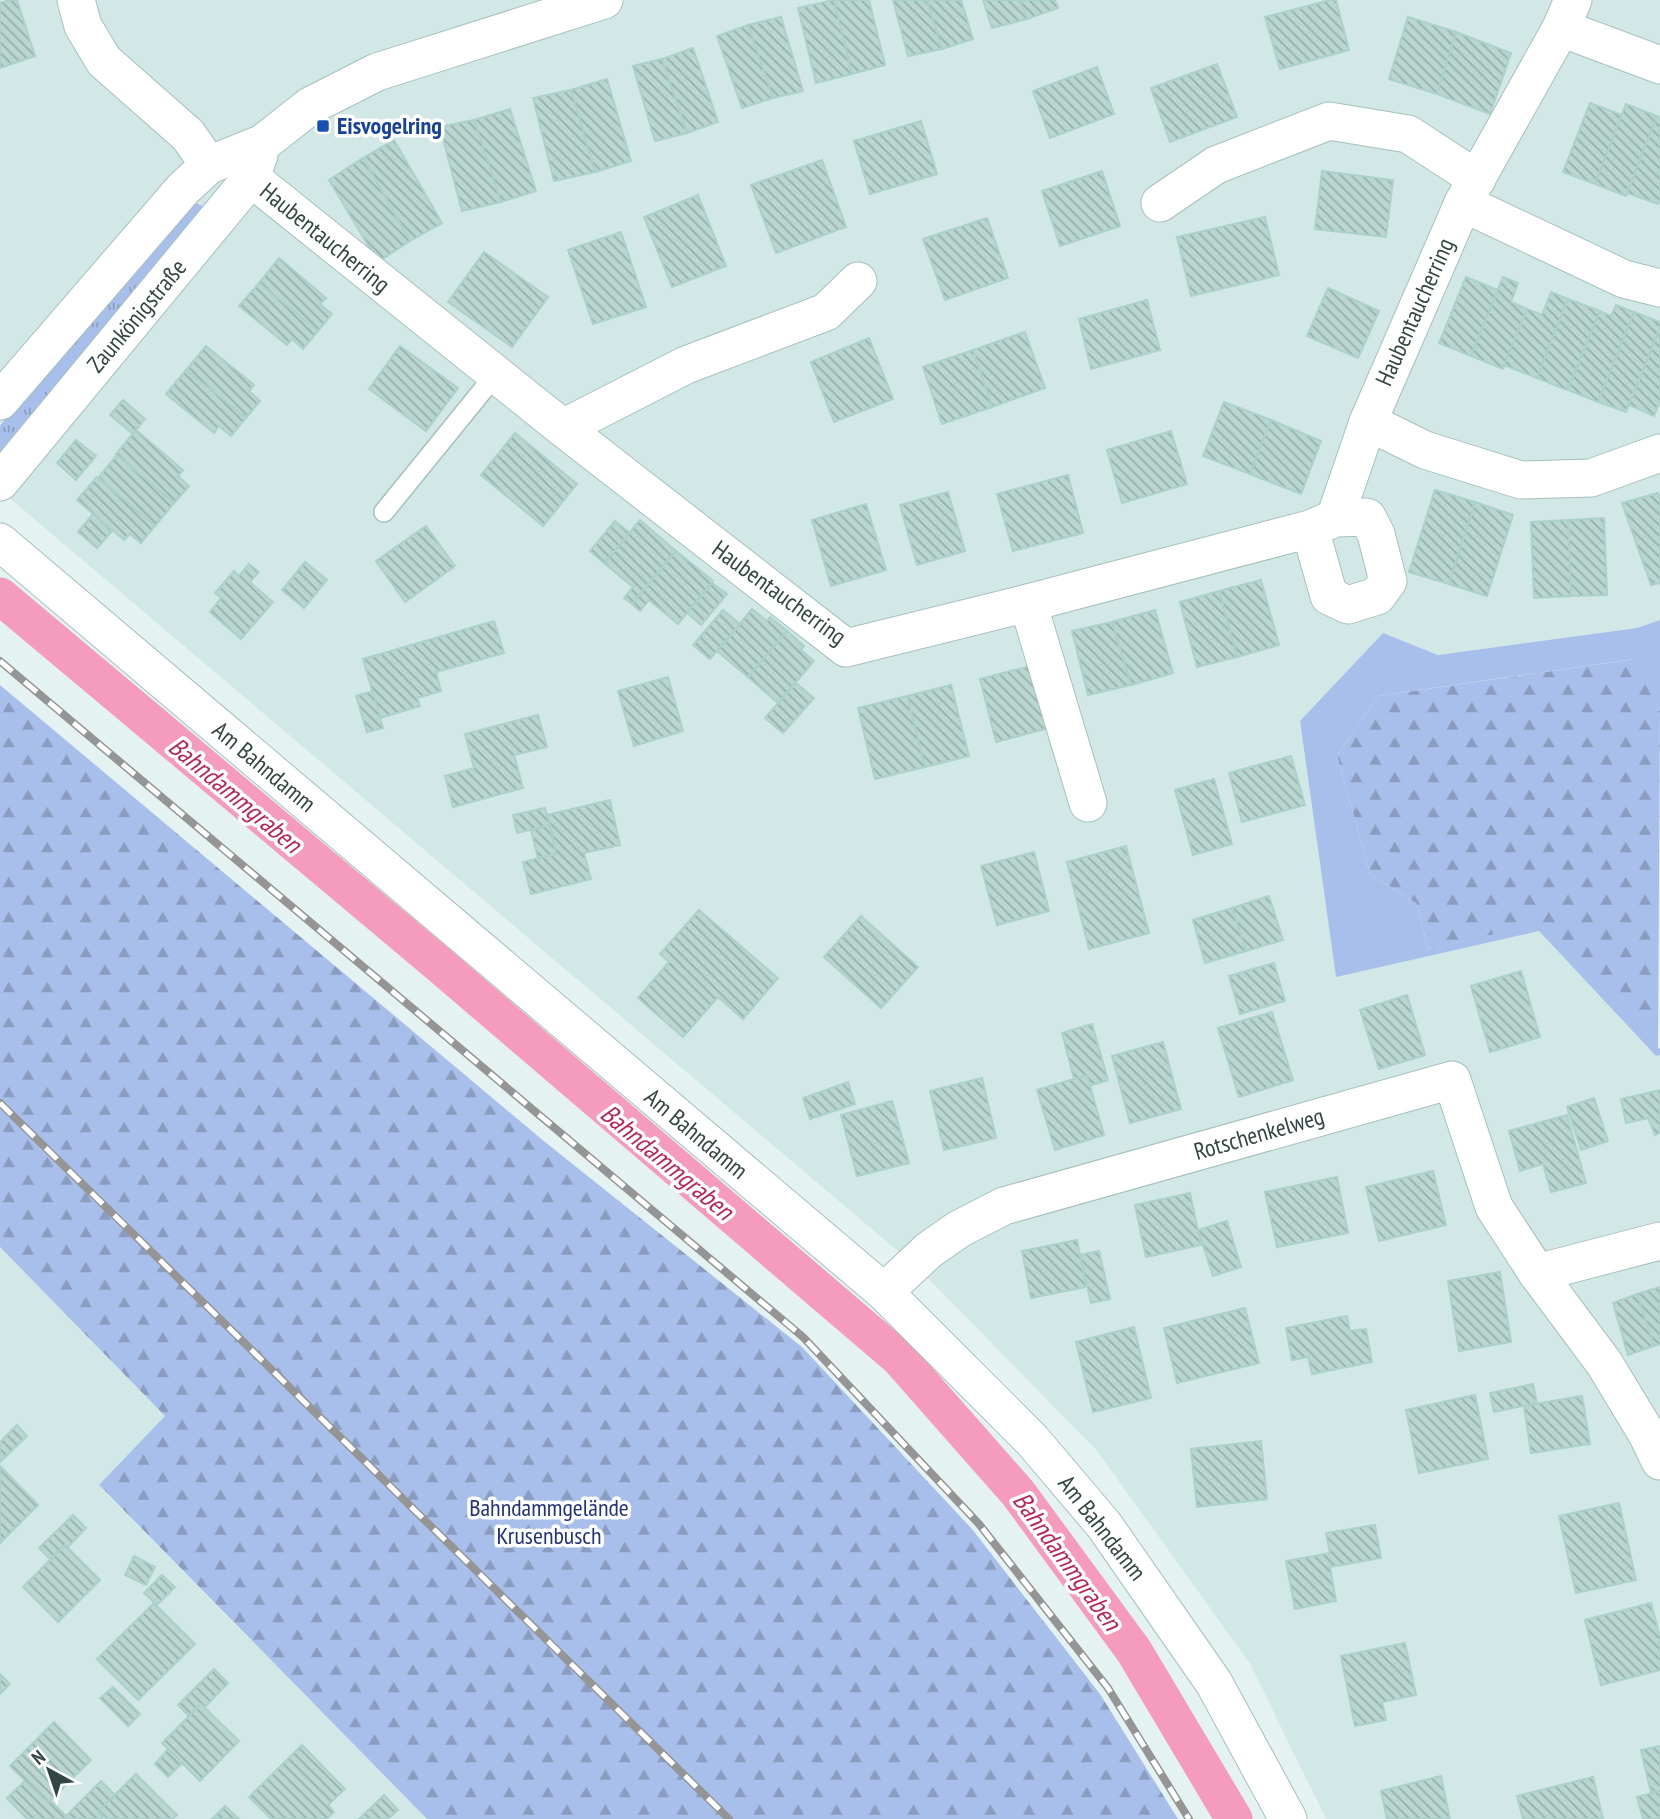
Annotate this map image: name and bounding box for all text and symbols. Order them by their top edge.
place label: Eisvogelring [337,110,442,141]
marker: Eisvogelring [315,118,331,134]
street label: Haubentaucherring [254,176,397,300]
street label: Haubentaucherring [1368,233,1461,391]
street label: Zaunkönigstraße [80,253,193,379]
street label: Haubentaucherring [706,533,853,652]
street label: Am Bahndamm [206,714,322,819]
water label: Bahndammgraben [162,730,310,861]
street label: Am Bahndamm [638,1081,754,1186]
water label: Bahndammgraben [594,1097,742,1228]
street label: Rotschenkelweg [1190,1100,1327,1167]
street label: Am Bahndamm [1052,1469,1153,1587]
water label: Bahndammgraben [1006,1485,1130,1638]
park label: Bahndammgelände Krusenbusch [469,1492,629,1551]
north arrow [14,1735,84,1805]
text: N [26,1744,50,1769]

